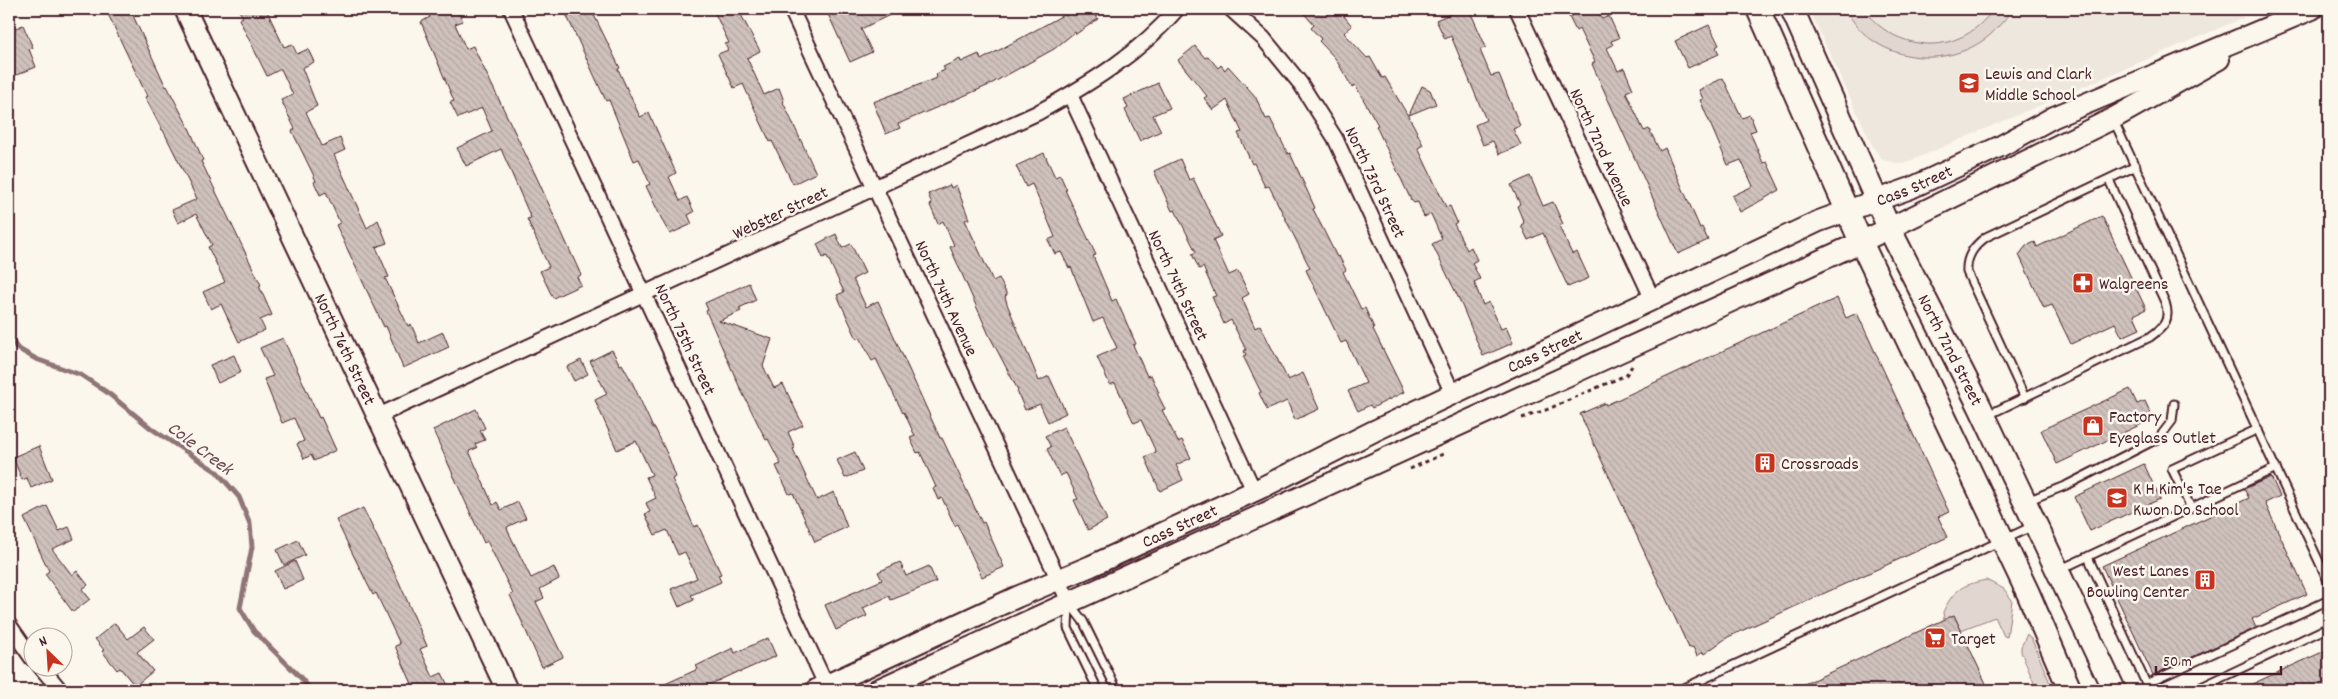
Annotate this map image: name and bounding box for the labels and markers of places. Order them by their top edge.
place label: Lewis and Clark Middle School [1985,63,2092,109]
school or university icon: Lewis and Clark Middle School [1957,71,1981,95]
pharmacy icon: Walgreens [2071,271,2095,295]
place label: Walgreens [2099,273,2168,298]
place label: Factory Eyeglass Outlet [2109,406,2216,452]
shop icon: Factory Eyeglass Outlet [2081,414,2105,438]
building icon: Crossroads [1753,451,1777,475]
place label: Crossroads [1781,453,1859,478]
place label: K H Kim's Tae Kwon Do School [2133,478,2239,524]
school or university icon: K H Kim's Tae Kwon Do School [2105,486,2129,510]
place label: West Lanes Bowling Center [2087,560,2189,606]
building icon: West Lanes Bowling Center [2193,568,2217,592]
supermarket icon: Target [1923,626,1947,650]
place label: Target [1951,628,1996,653]

